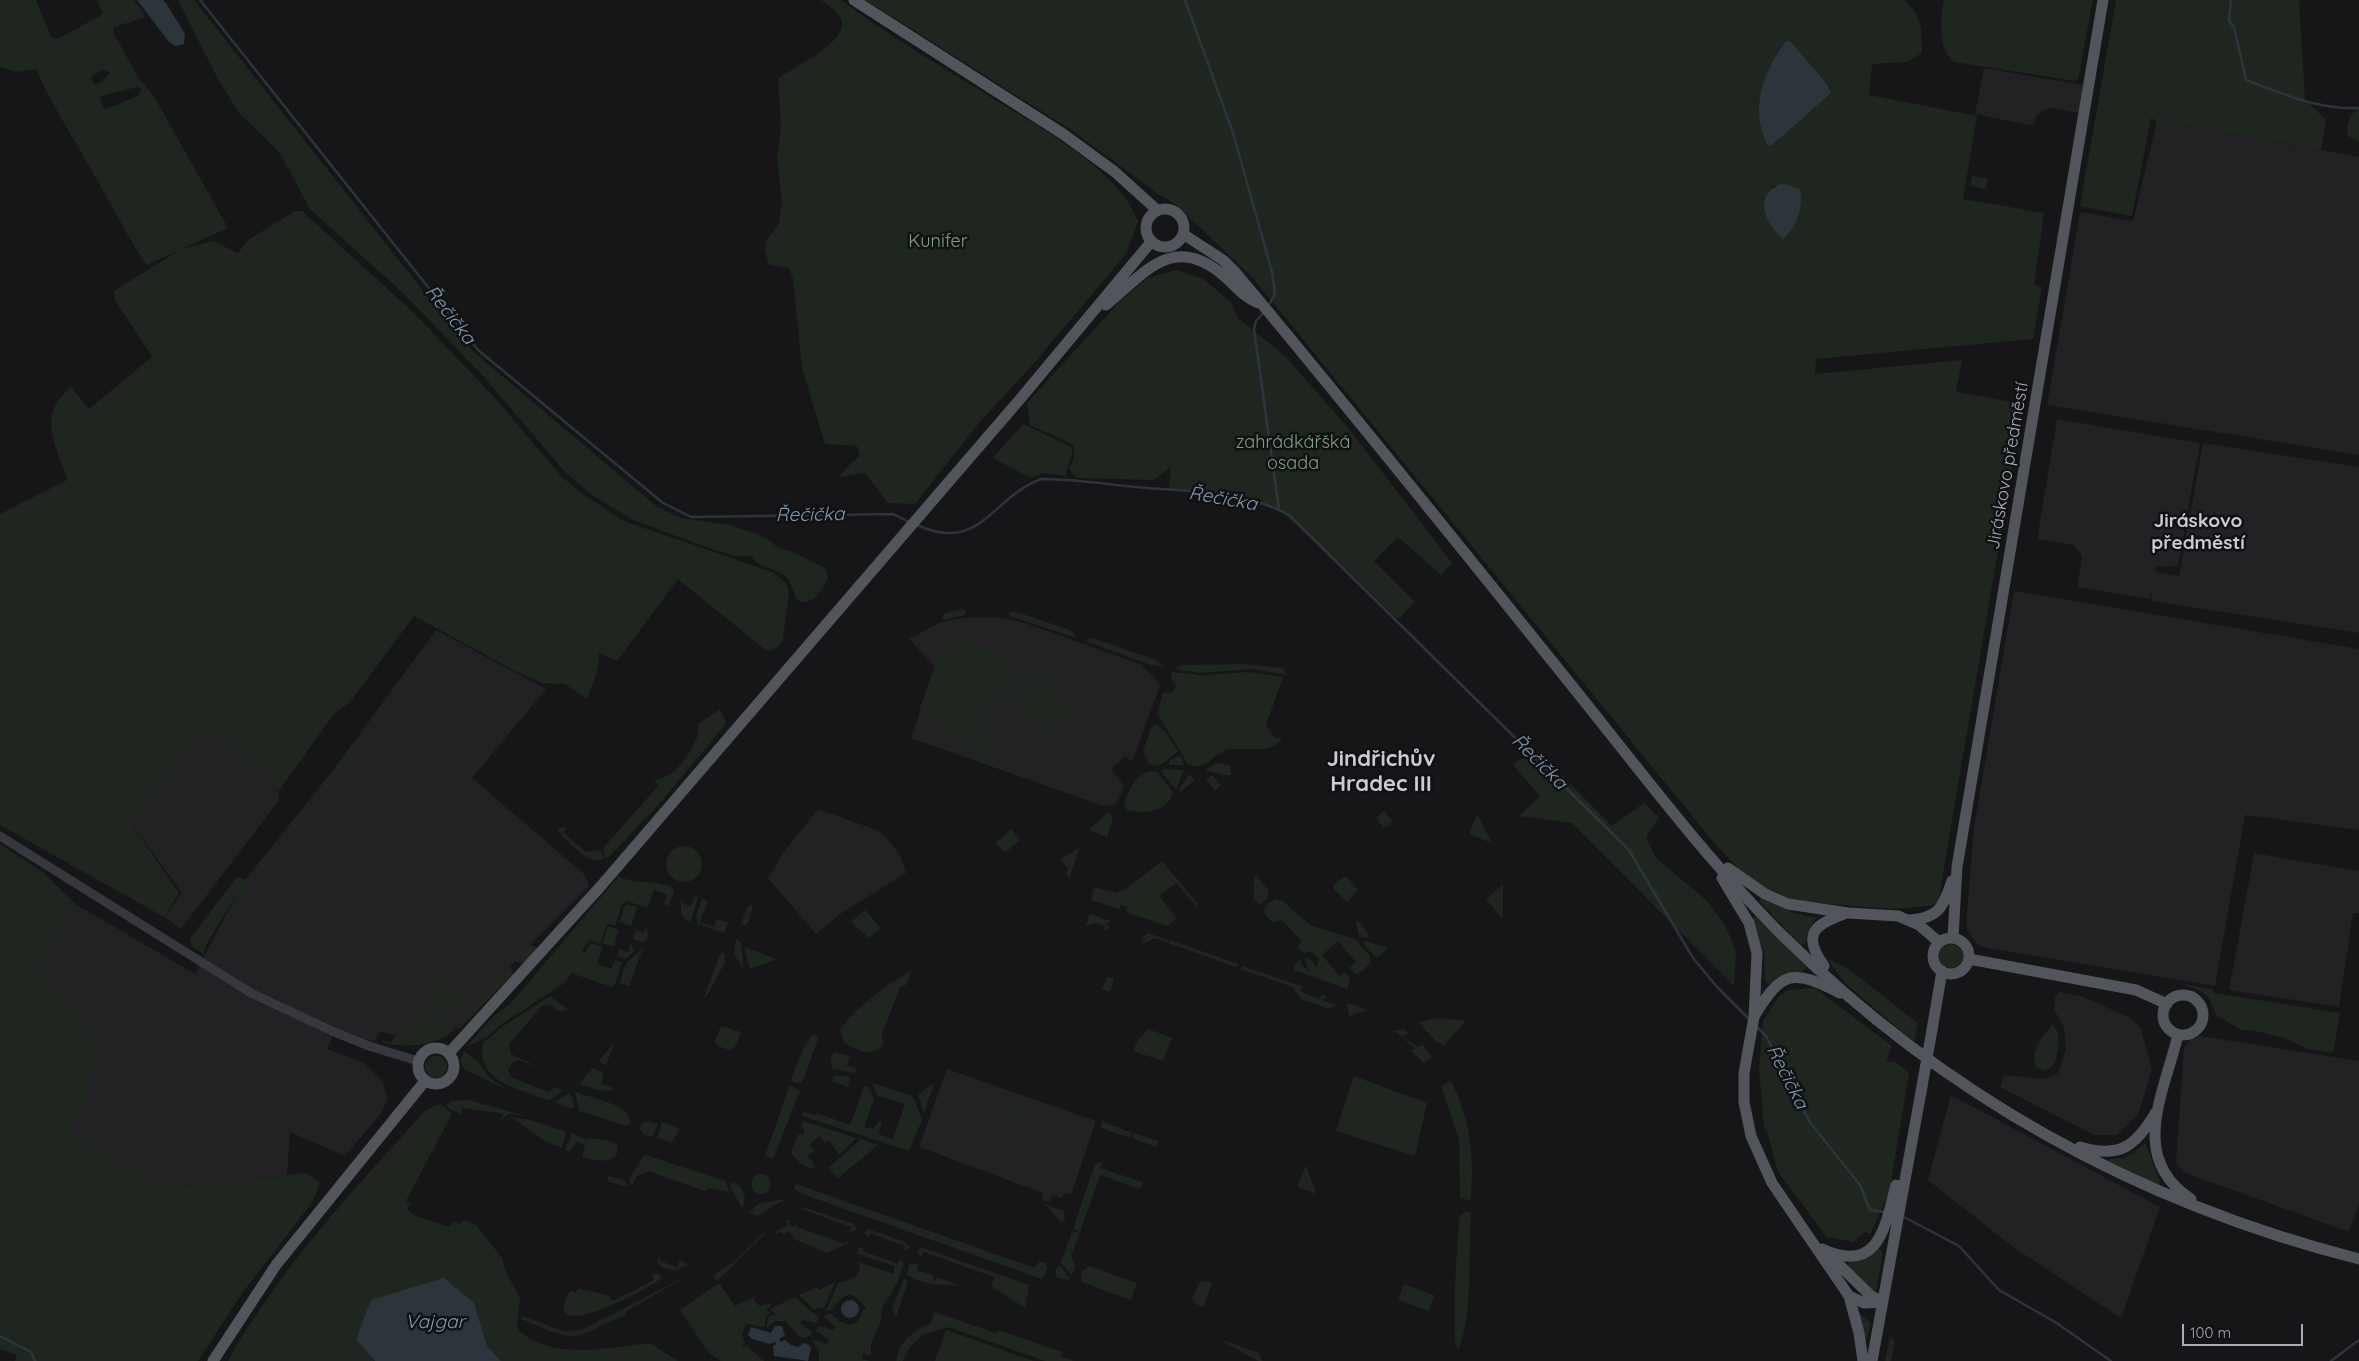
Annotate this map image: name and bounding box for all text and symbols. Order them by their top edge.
park label: Kunifer [908,231,968,253]
water label: Řečička [420,281,480,349]
street label: Jiráskovo předměstí [1983,381,2033,551]
park label: zahrádkářšká osada [1236,432,1350,474]
water label: Řečička [1187,482,1259,516]
water label: Řečička [775,503,845,527]
district label: Jiráskovo předměstí [2151,510,2245,554]
water label: Řečička [1507,730,1571,794]
district label: Jindřichův Hradec III [1327,746,1435,798]
water label: Řečička [1761,1041,1813,1113]
water label: Vajgar [405,1311,465,1333]
scale bar [2184,1314,2305,1346]
text: 100 m [2190,1323,2231,1342]

